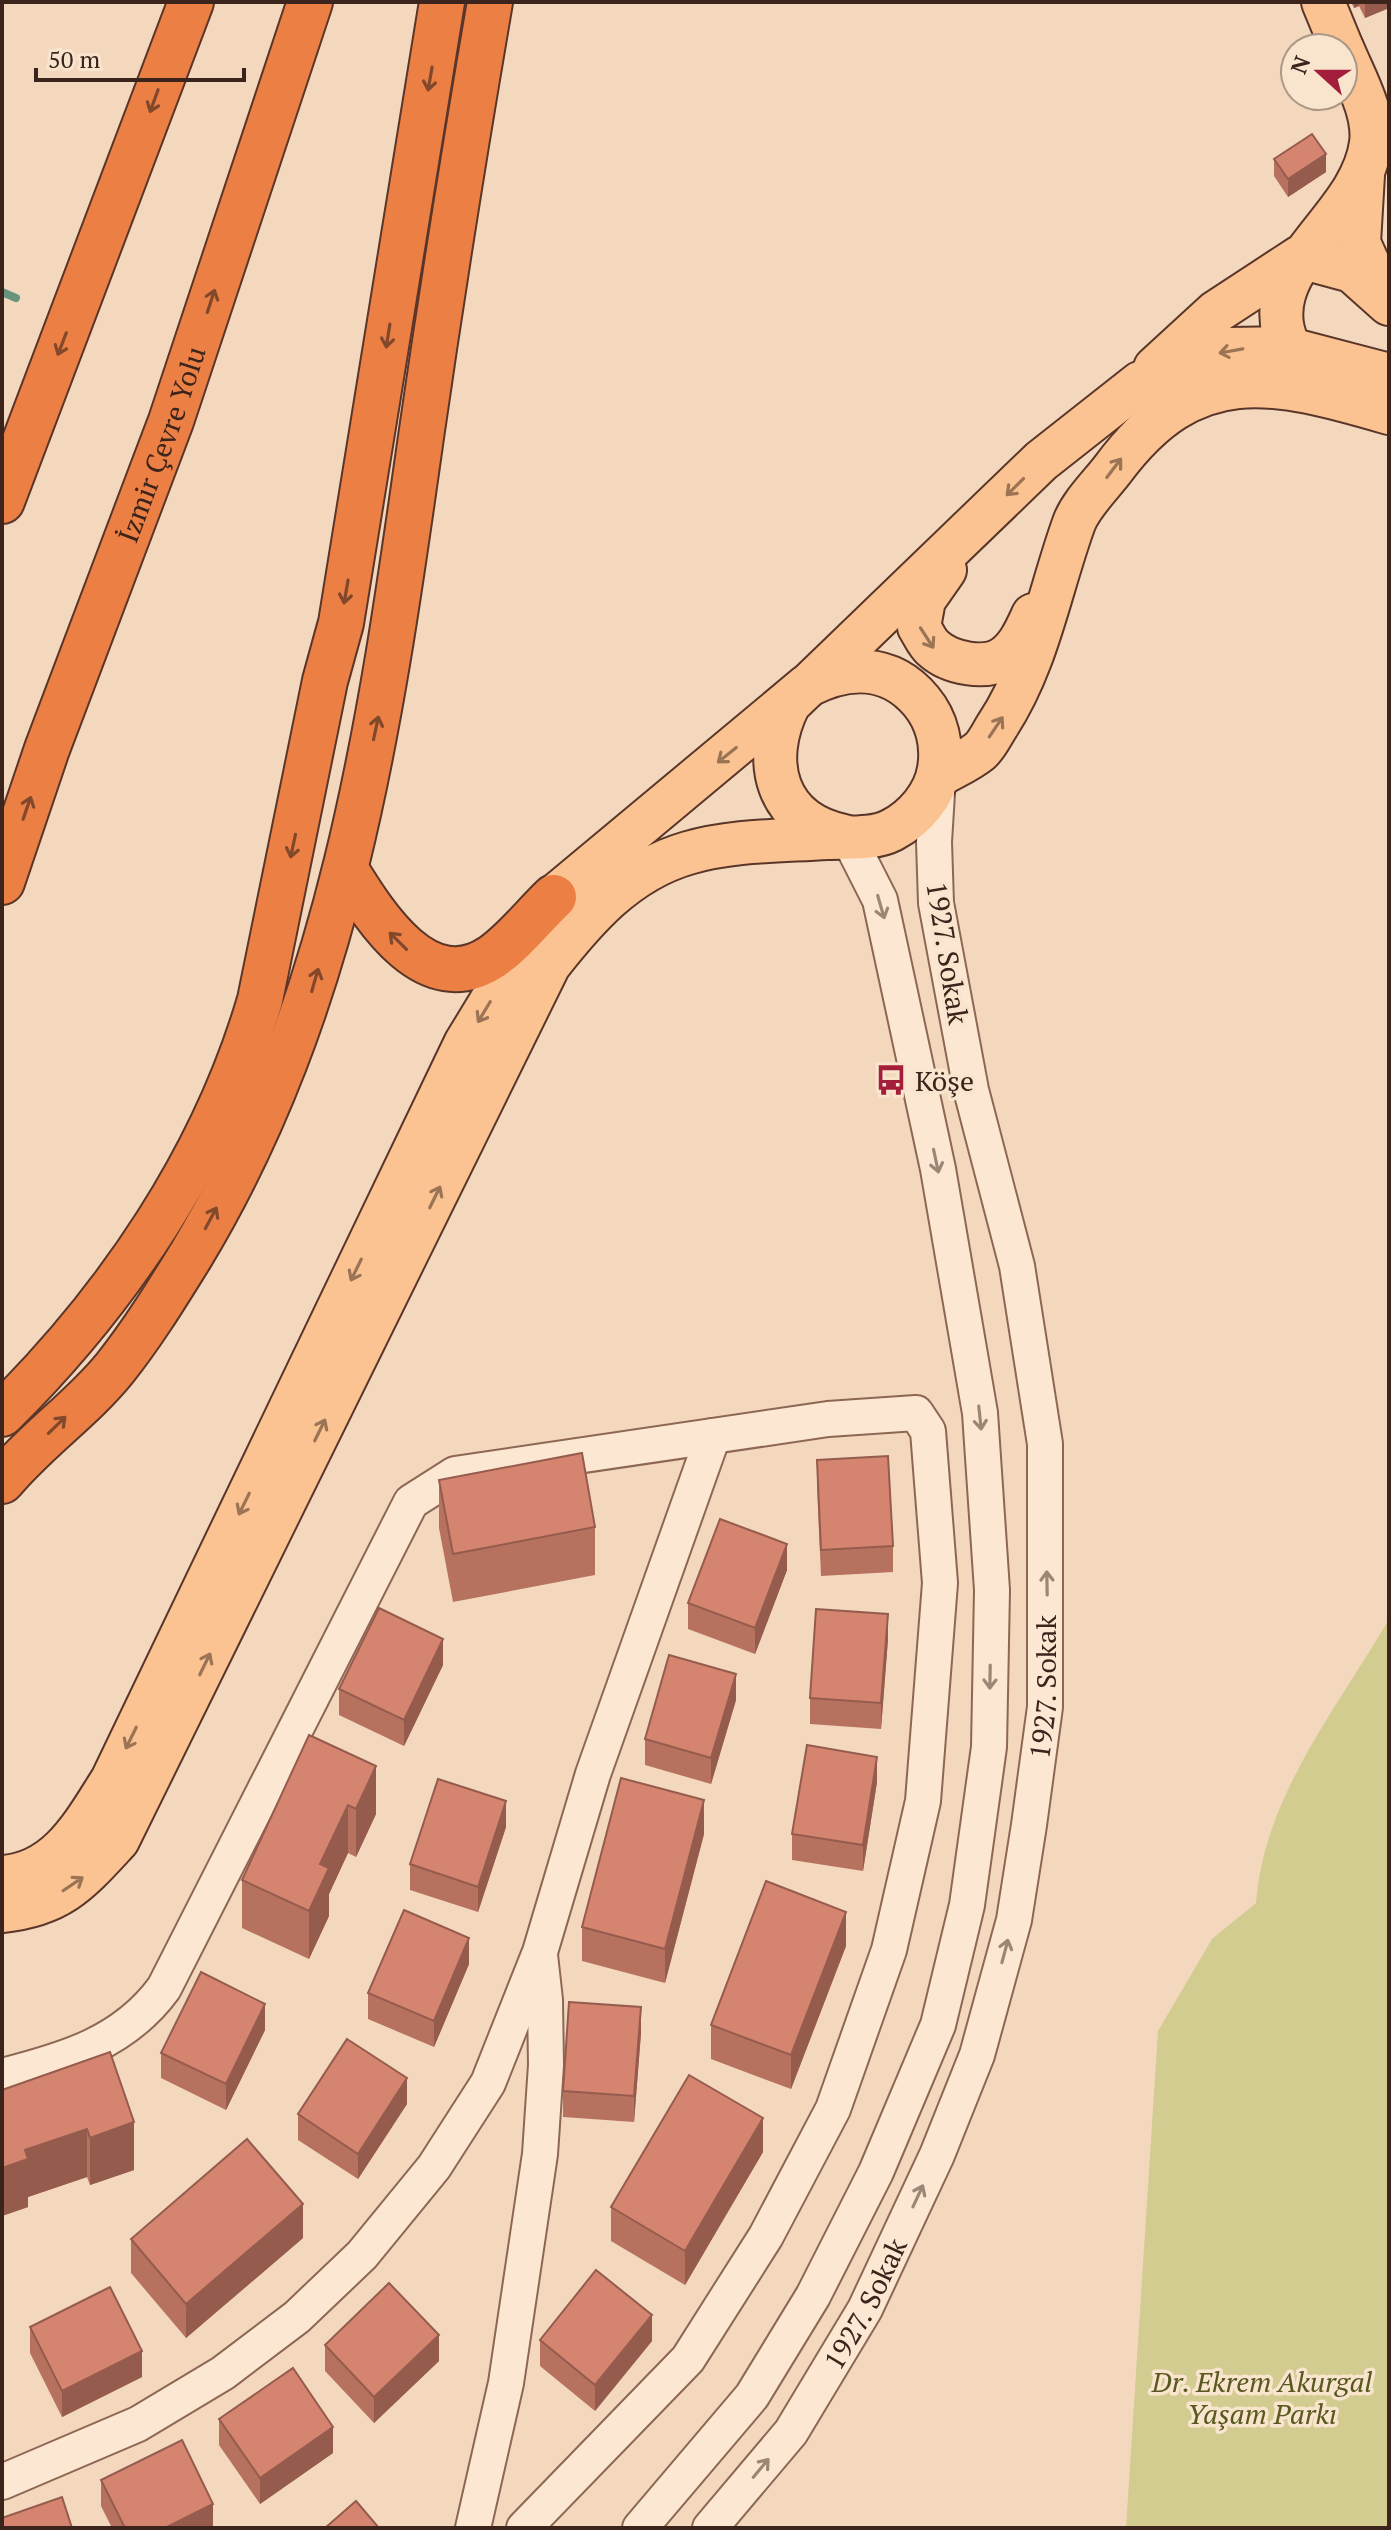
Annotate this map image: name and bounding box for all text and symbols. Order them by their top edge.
scale bar [36,32,244,82]
north arrow [1279,32,1359,112]
text: 50 m [48,43,100,75]
text: N [1283,51,1317,78]
one-way arrow [421,66,436,91]
one-way arrow [146,88,160,113]
one-way arrow [204,288,219,313]
one-way arrow [380,322,395,348]
one-way arrow [54,331,68,356]
street label: İzmir Çevre Yolu [108,341,213,547]
one-way arrow [1219,345,1244,360]
one-way arrow [1105,457,1122,479]
one-way arrow [1006,477,1025,496]
one-way arrow [338,579,353,604]
one-way arrow [918,626,935,648]
one-way arrow [370,715,385,741]
one-way arrow [988,716,1004,739]
one-way arrow [717,746,737,764]
one-way arrow [20,796,35,821]
one-way arrow [285,833,300,859]
street label: 1927. Sokak [918,879,978,1028]
one-way arrow [874,894,889,920]
one-way arrow [389,932,408,951]
one-way arrow [308,968,323,994]
one-way arrow [476,1000,492,1023]
place label: Köşe [915,1062,974,1099]
bus stop icon: Köşe [874,1063,908,1097]
one-way arrow [929,1148,944,1174]
one-way arrow [427,1186,443,1210]
one-way arrow [203,1206,219,1230]
one-way arrow [348,1257,363,1281]
one-way arrow [973,1404,988,1430]
one-way arrow [47,1416,66,1435]
one-way arrow [313,1419,328,1443]
one-way arrow [236,1492,251,1516]
one-way arrow [1039,1570,1055,1597]
street label: 1927. Sokak [1020,1615,1064,1761]
one-way arrow [198,1652,213,1676]
one-way arrow [983,1663,998,1690]
one-way arrow [123,1726,139,1750]
one-way arrow [61,1876,83,1892]
one-way arrow [999,1939,1014,1965]
one-way arrow [911,2184,926,2208]
street label: 1927. Sokak [815,2231,915,2376]
park label: Dr. Ekrem Akurgal Yaşam Parkı [1151,2363,1373,2432]
one-way arrow [752,2459,770,2479]

